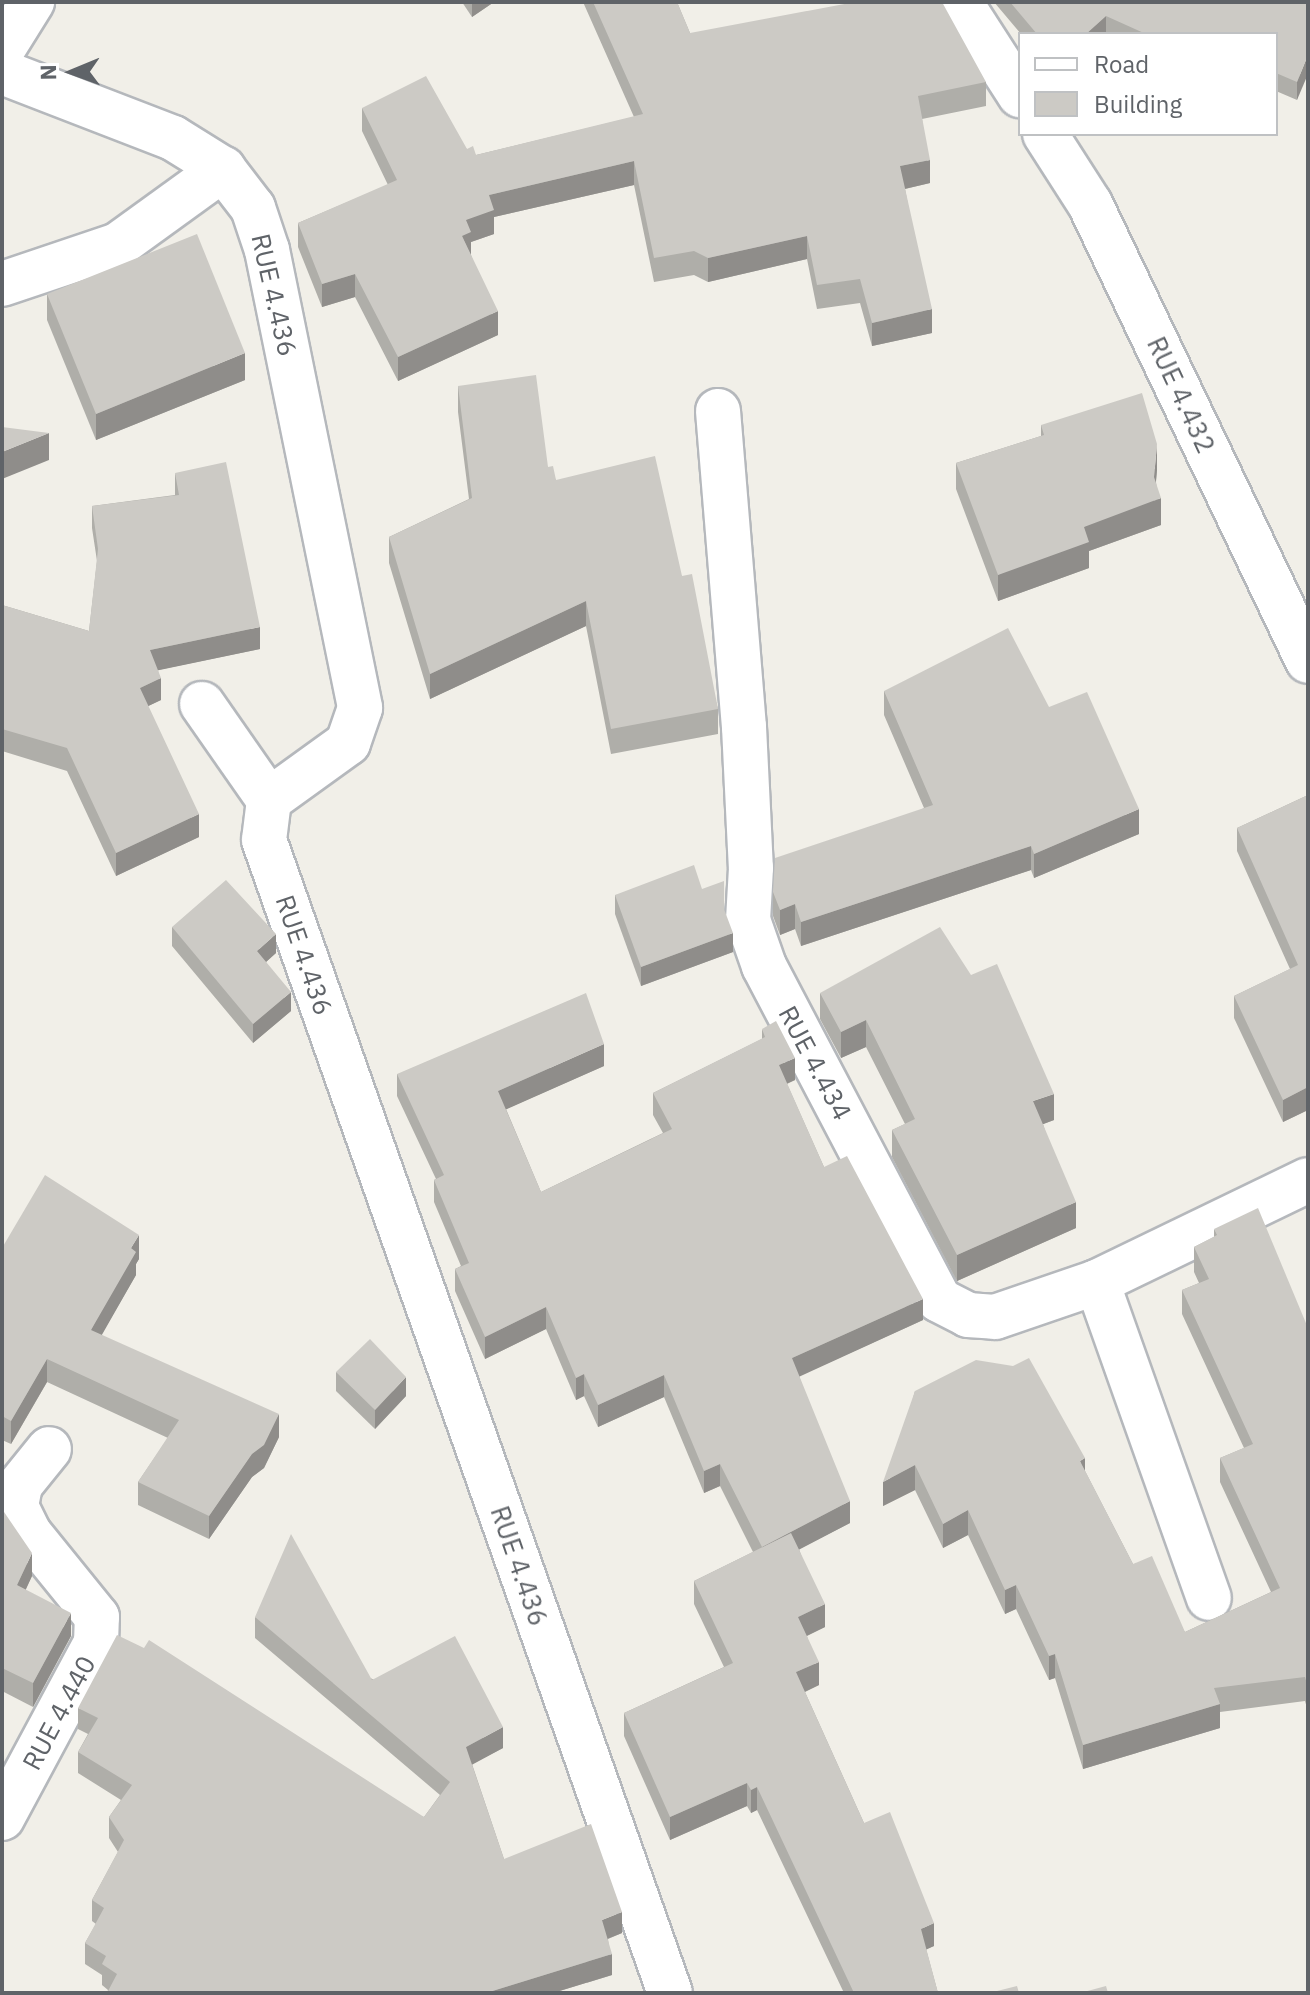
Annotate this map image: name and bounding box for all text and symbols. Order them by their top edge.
north arrow [32,32,112,112]
legend [1018,32,1278,136]
text: Road [1094,48,1149,80]
text: N [33,64,62,81]
text: Building [1094,88,1182,120]
street label: RUE 4.436 [245,231,303,359]
street label: RUE 4.432 [1141,332,1221,458]
street label: RUE 4.436 [269,891,339,1019]
street label: RUE 4.434 [772,1001,858,1125]
street label: RUE 4.436 [484,1502,554,1630]
street label: RUE 4.440 [16,1651,102,1775]

